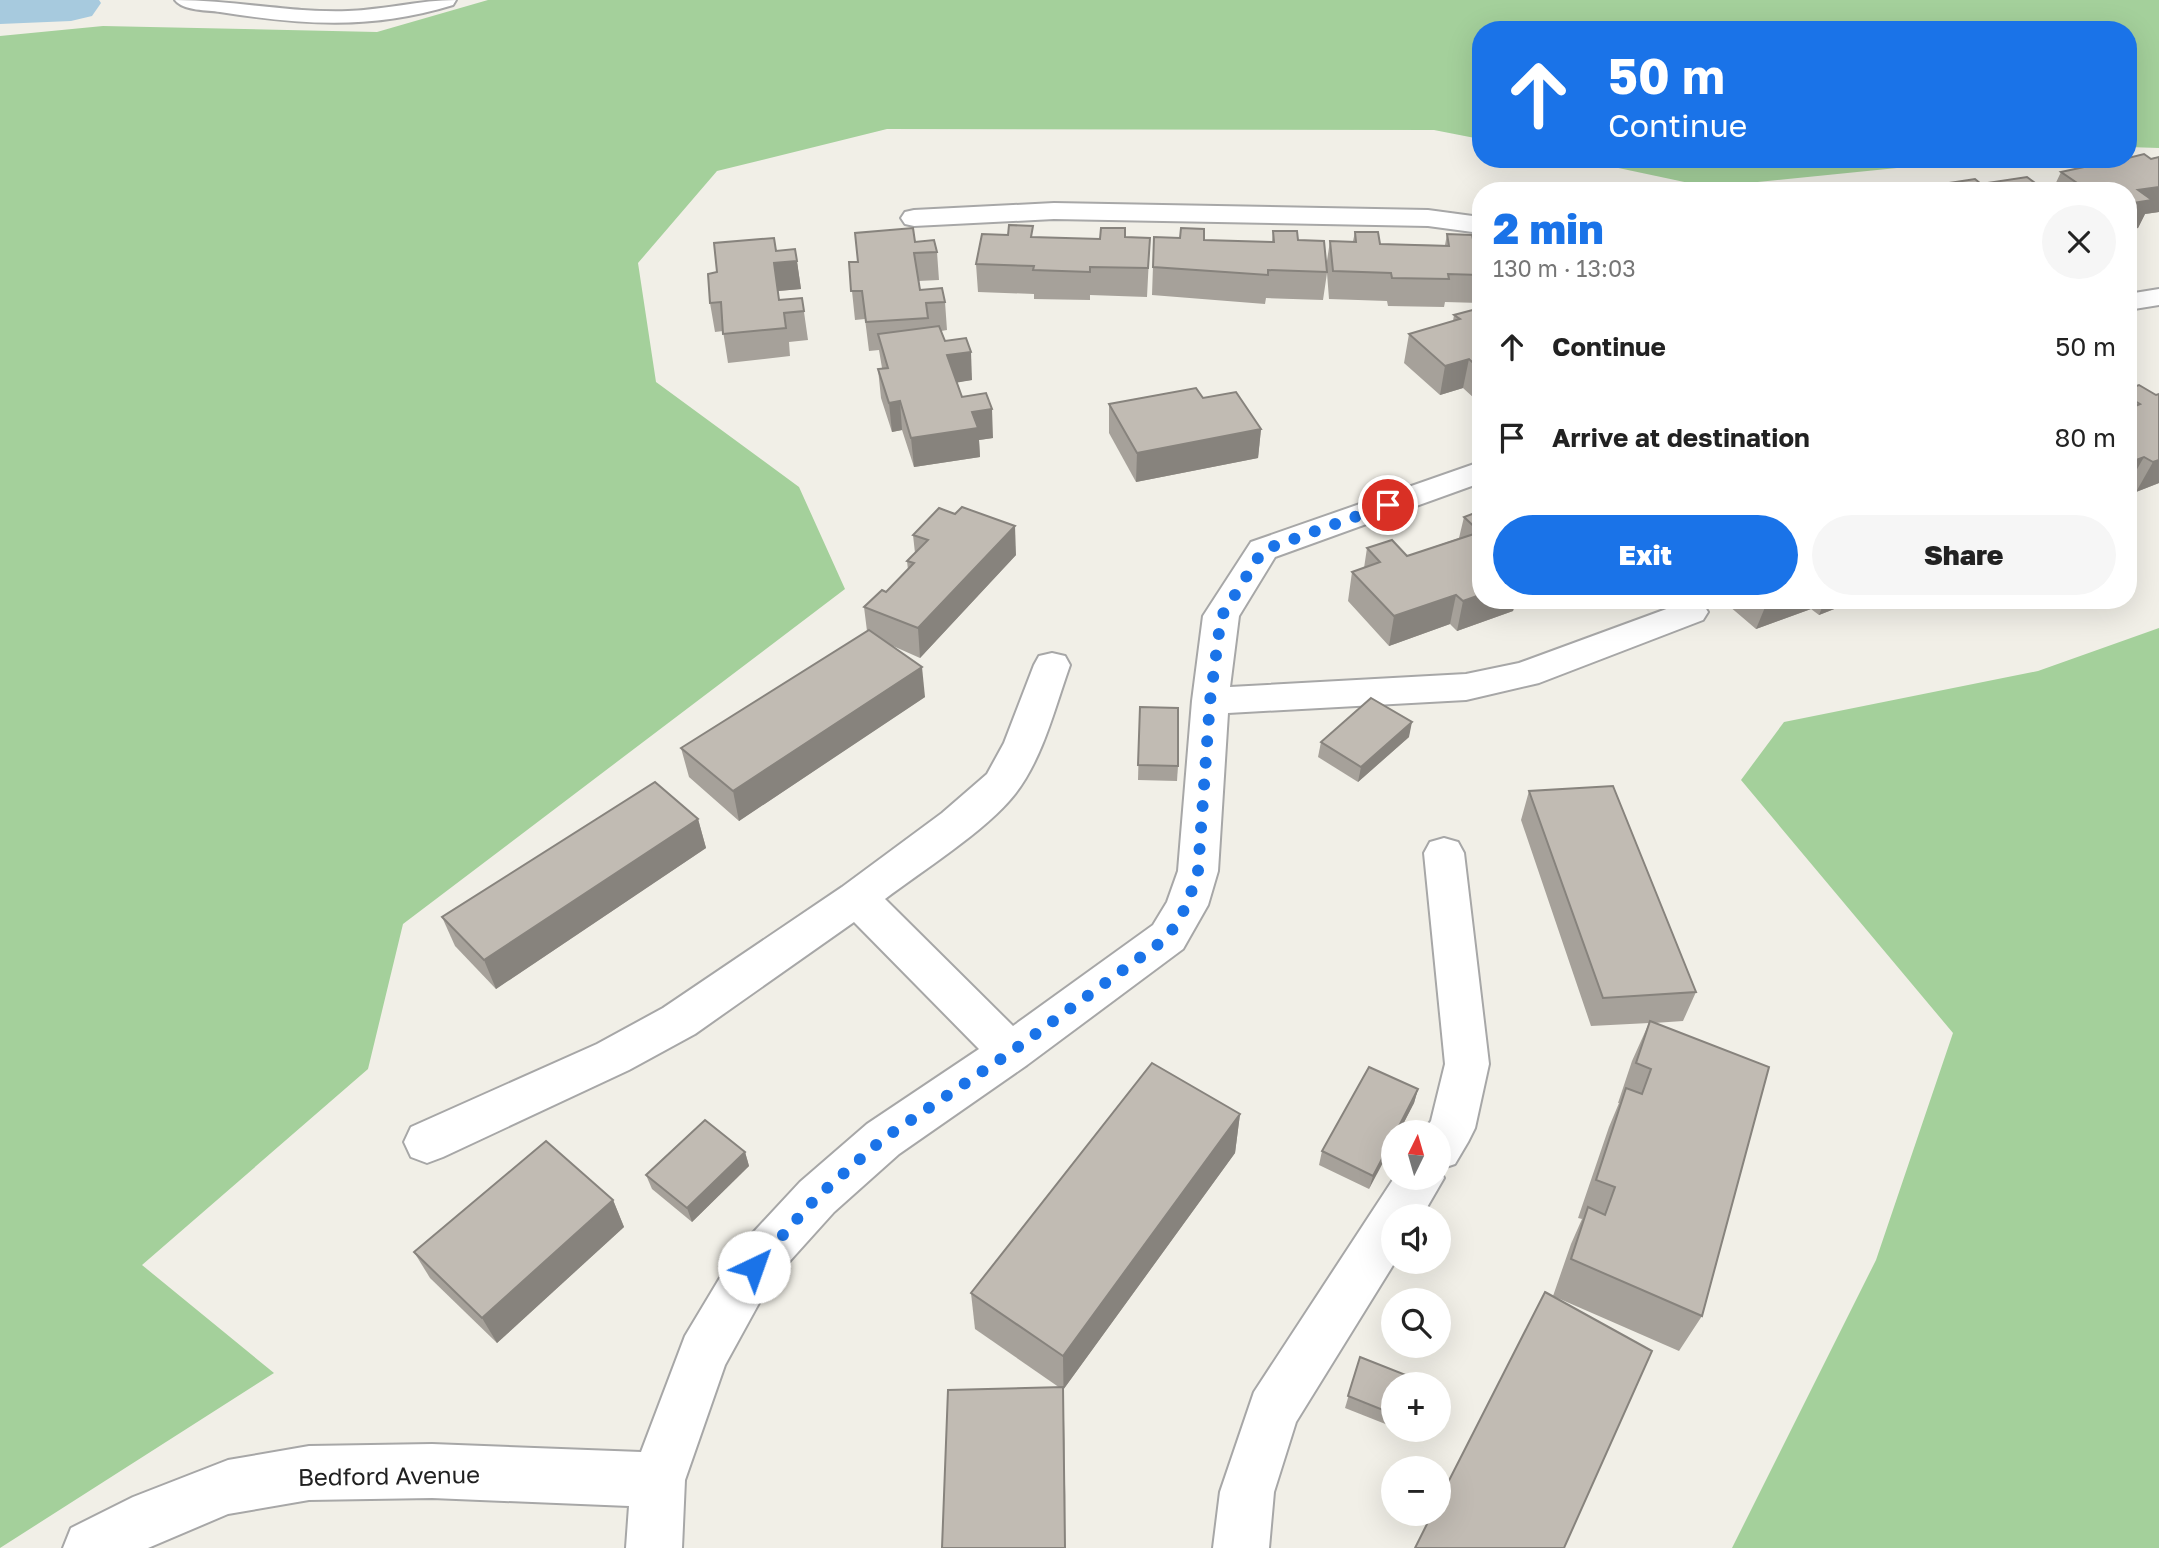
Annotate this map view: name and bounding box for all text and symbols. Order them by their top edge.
text: 50 m [1608,46,1725,105]
icon: ahead [1493,49,1584,140]
text: Continue [1608,106,1747,144]
text: 2 min [1493,203,1604,253]
button: close [2042,205,2116,279]
text: 130 m · 13:03 [1493,254,1636,282]
icon: ahead [1493,328,1531,366]
text: Continue [1552,331,1666,362]
text: 50 m [2055,331,2116,362]
icon: arrive [1493,419,1531,457]
text: Arrive at destination [1552,422,1810,453]
text: 80 m [2055,422,2116,453]
pin [1358,475,1418,535]
icon: arrive [1369,486,1407,524]
button: Exit [1493,515,1798,595]
button: Share [1812,515,2116,595]
north arrow [1381,1120,1451,1190]
map controls [1381,1120,1451,1526]
button: sound [1381,1204,1451,1274]
position arrow [717,1230,791,1304]
button: search [1381,1288,1451,1358]
button: + [1381,1372,1451,1442]
button: − [1381,1456,1451,1526]
street label: Bedford Avenue [298,1459,480,1491]

